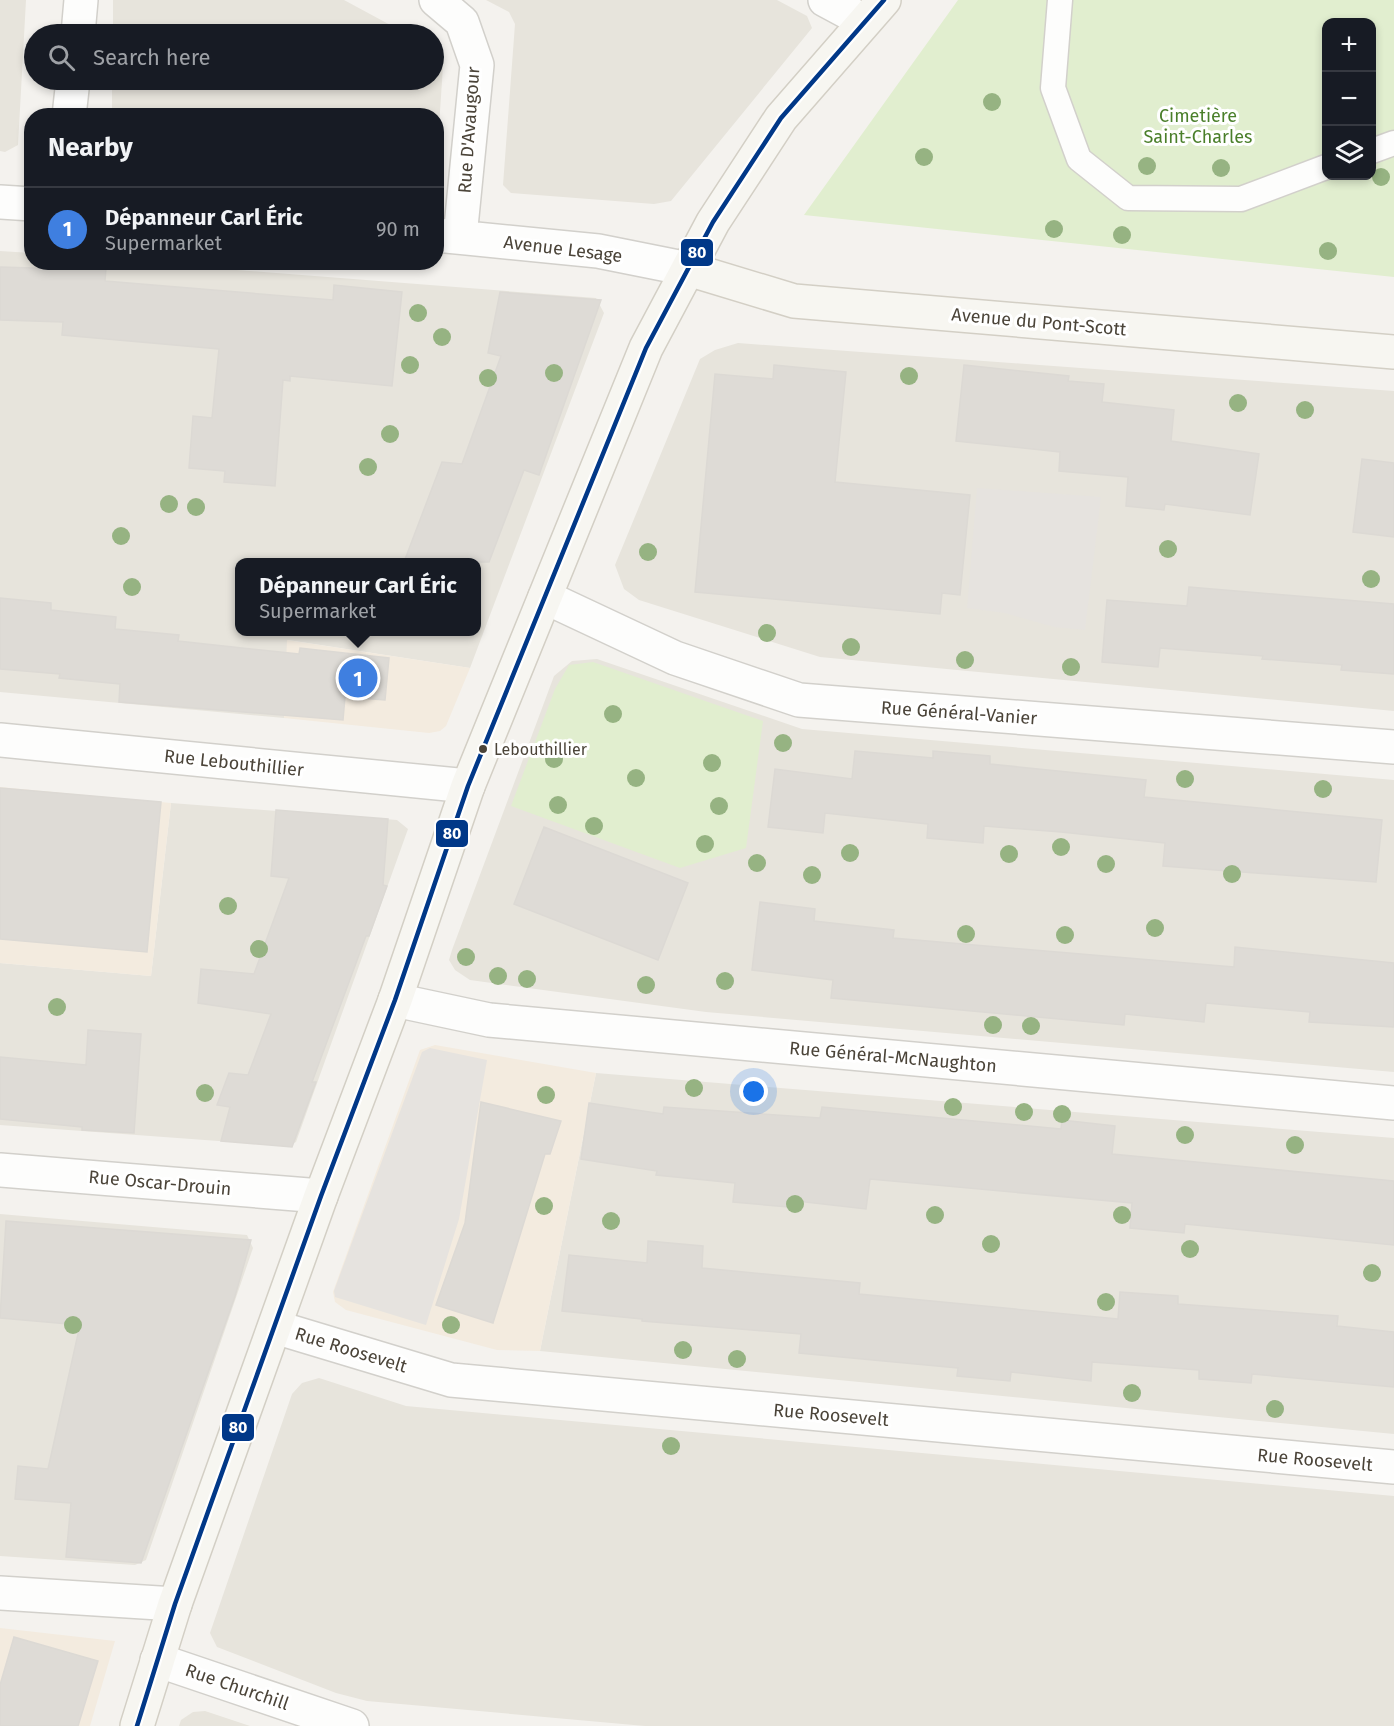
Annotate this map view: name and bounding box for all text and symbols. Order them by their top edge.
map controls [1322,18,1376,180]
button: + [1322,18,1376,72]
search box [24,24,444,90]
icon: search [45,41,78,74]
text: Search here [93,44,211,71]
street label: Rue D'Avaugour [454,66,484,194]
button: − [1322,72,1376,126]
park label: Cimetière Saint-Charles [1144,105,1252,148]
button: layers [1322,126,1376,180]
text: Nearby [48,132,133,163]
text: Dépanneur Carl Éric [105,204,303,231]
text: 1 [63,217,72,241]
text: 90 m [376,217,420,241]
text: Supermarket [105,231,222,255]
street label: Avenue Lesage [502,231,624,267]
line badge: 80 [680,238,714,267]
text: 80 [688,243,706,262]
street label: Avenue du Pont-Scott [951,303,1128,341]
popup [235,558,481,636]
text: Dépanneur Carl Éric [259,572,457,599]
text: Supermarket [259,599,376,623]
pin: 1 [338,656,378,700]
street label: Rue Général-Vanier [880,697,1038,729]
place label: Lebouthillier [494,740,588,759]
marker: Lebouthillier [477,743,489,755]
street label: Rue Lebouthillier [163,745,305,781]
line badge: 80 [435,819,469,848]
text: 80 [443,824,461,843]
street label: Rue Général-McNaughton [788,1037,998,1077]
your location [739,1077,768,1106]
street label: Rue Oscar-Drouin [88,1166,232,1200]
street label: Rue Roosevelt [292,1323,410,1378]
street label: Rue Roosevelt [772,1399,890,1431]
line badge: 80 [221,1413,255,1442]
text: 80 [229,1418,247,1437]
street label: Rue Roosevelt [1256,1444,1374,1476]
street label: Rue Churchill [182,1659,292,1715]

